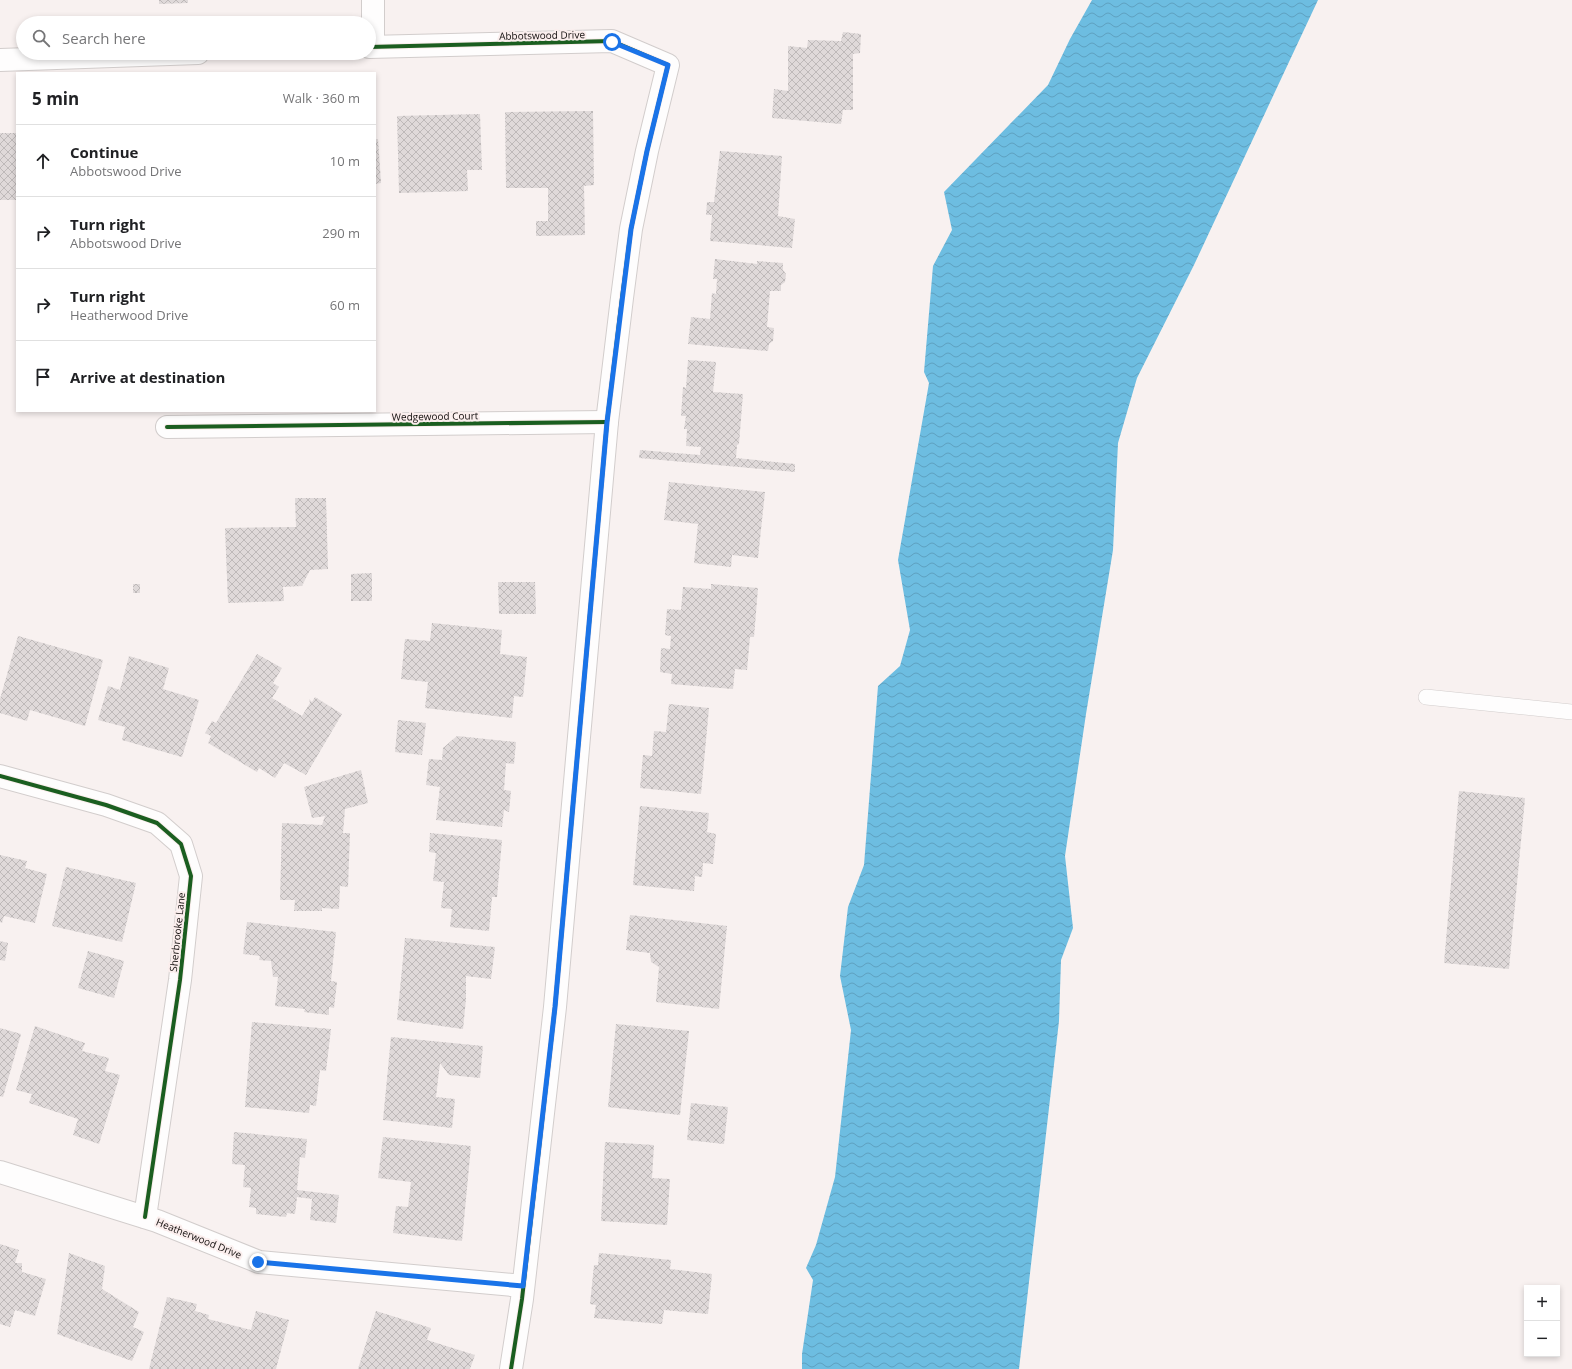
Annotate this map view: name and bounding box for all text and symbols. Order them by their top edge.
search box [16,16,376,60]
icon: search [30,27,52,49]
street label: Abbotswood Drive [499,27,585,43]
text: Search here [62,28,146,48]
route start [603,33,621,51]
text: 5 min [32,87,79,110]
text: Walk · 360 m [283,89,360,107]
text: Continue [70,142,138,162]
icon: ahead [32,150,54,172]
text: 10 m [330,152,360,170]
text: Abbotswood Drive [70,162,182,180]
text: Turn right [70,214,145,234]
icon: right [32,222,54,244]
text: 290 m [322,224,360,242]
text: Abbotswood Drive [70,234,182,252]
text: Turn right [70,286,145,306]
icon: right [32,294,54,316]
text: 60 m [330,296,360,314]
text: Heatherwood Drive [70,306,188,324]
icon: arrive [32,366,54,388]
text: Arrive at destination [70,367,225,387]
street label: Wedgewood Court [392,408,479,424]
street label: Sherbrooke Lane [166,891,188,972]
street label: Heatherwood Drive [154,1214,244,1262]
route end [249,1253,267,1271]
map controls [1524,1285,1560,1357]
button: + [1524,1285,1560,1321]
button: − [1524,1321,1560,1357]

